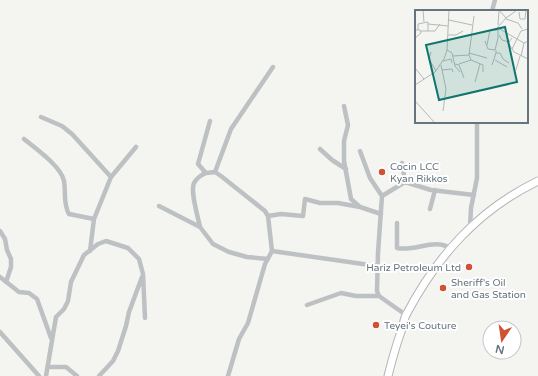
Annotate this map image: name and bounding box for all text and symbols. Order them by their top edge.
inset map [415,10,528,123]
place label: Cocin LCC Kyan Rikkos [390,161,448,185]
marker: Cocin LCC Kyan Rikkos [377,167,387,177]
place label: Hariz Petroleum Ltd [366,262,461,274]
marker: Hariz Petroleum Ltd [464,262,474,272]
place label: Sheriff's Oil and Gas Station [451,277,526,301]
marker: Sheriff's Oil and Gas Station [438,283,448,293]
marker: Teyei's Couture [371,320,381,330]
place label: Teyei's Couture [384,320,457,332]
north arrow [482,320,522,360]
text: N [494,342,506,357]

